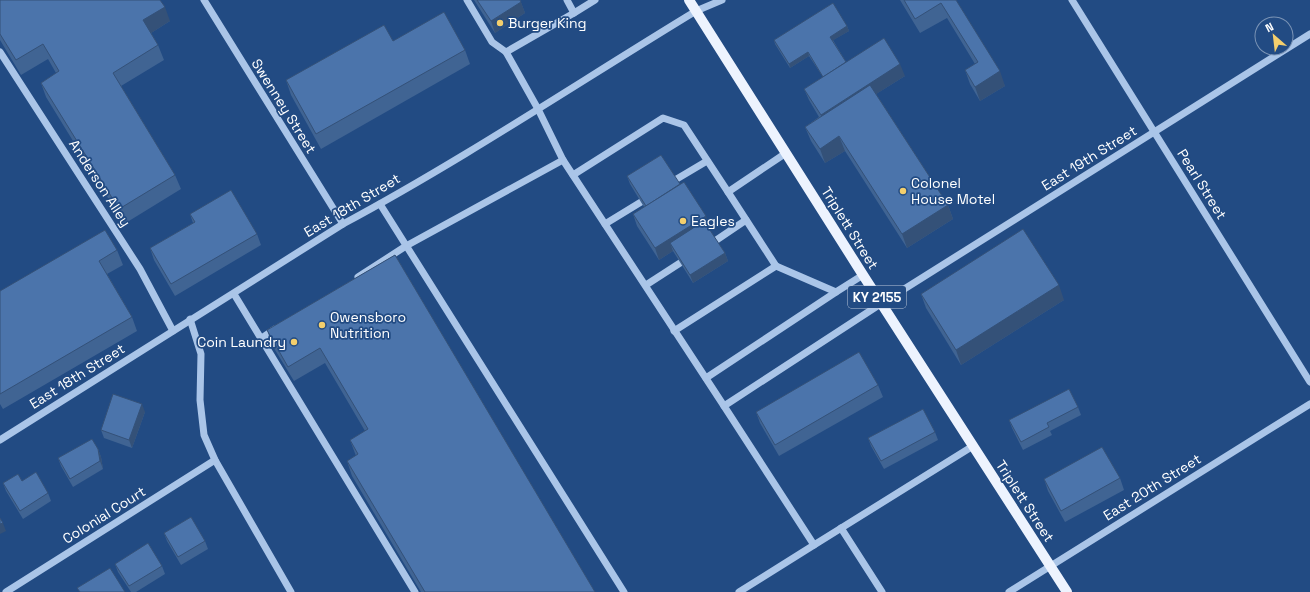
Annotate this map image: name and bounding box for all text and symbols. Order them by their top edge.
place label: Burger King [508,14,587,32]
north arrow [1254,16,1294,56]
marker: Burger King [495,18,505,28]
text: N [1263,19,1276,35]
street label: Swenney Street [248,55,320,157]
street label: East 19th Street [1038,121,1140,195]
street label: Anderson Alley [65,136,135,230]
street label: Pearl Street [1173,145,1231,223]
street label: East 18th Street [301,169,403,241]
place label: Colonel House Motel [911,174,995,208]
street label: Triplett Street [817,183,883,273]
marker: Colonel House Motel [898,186,908,196]
place label: Eagles [691,212,735,230]
marker: Eagles [678,216,688,226]
road number: KY 2155 [848,286,906,308]
place label: Owensboro Nutrition [330,308,406,342]
marker: Owensboro Nutrition [317,320,327,330]
place label: Coin Laundry [197,333,286,351]
marker: Coin Laundry [289,337,299,347]
street label: East 18th Street [26,339,128,413]
street label: East 20th Street [1100,450,1204,524]
street label: Triplett Street [992,457,1058,545]
street label: Colonial Court [59,482,149,548]

